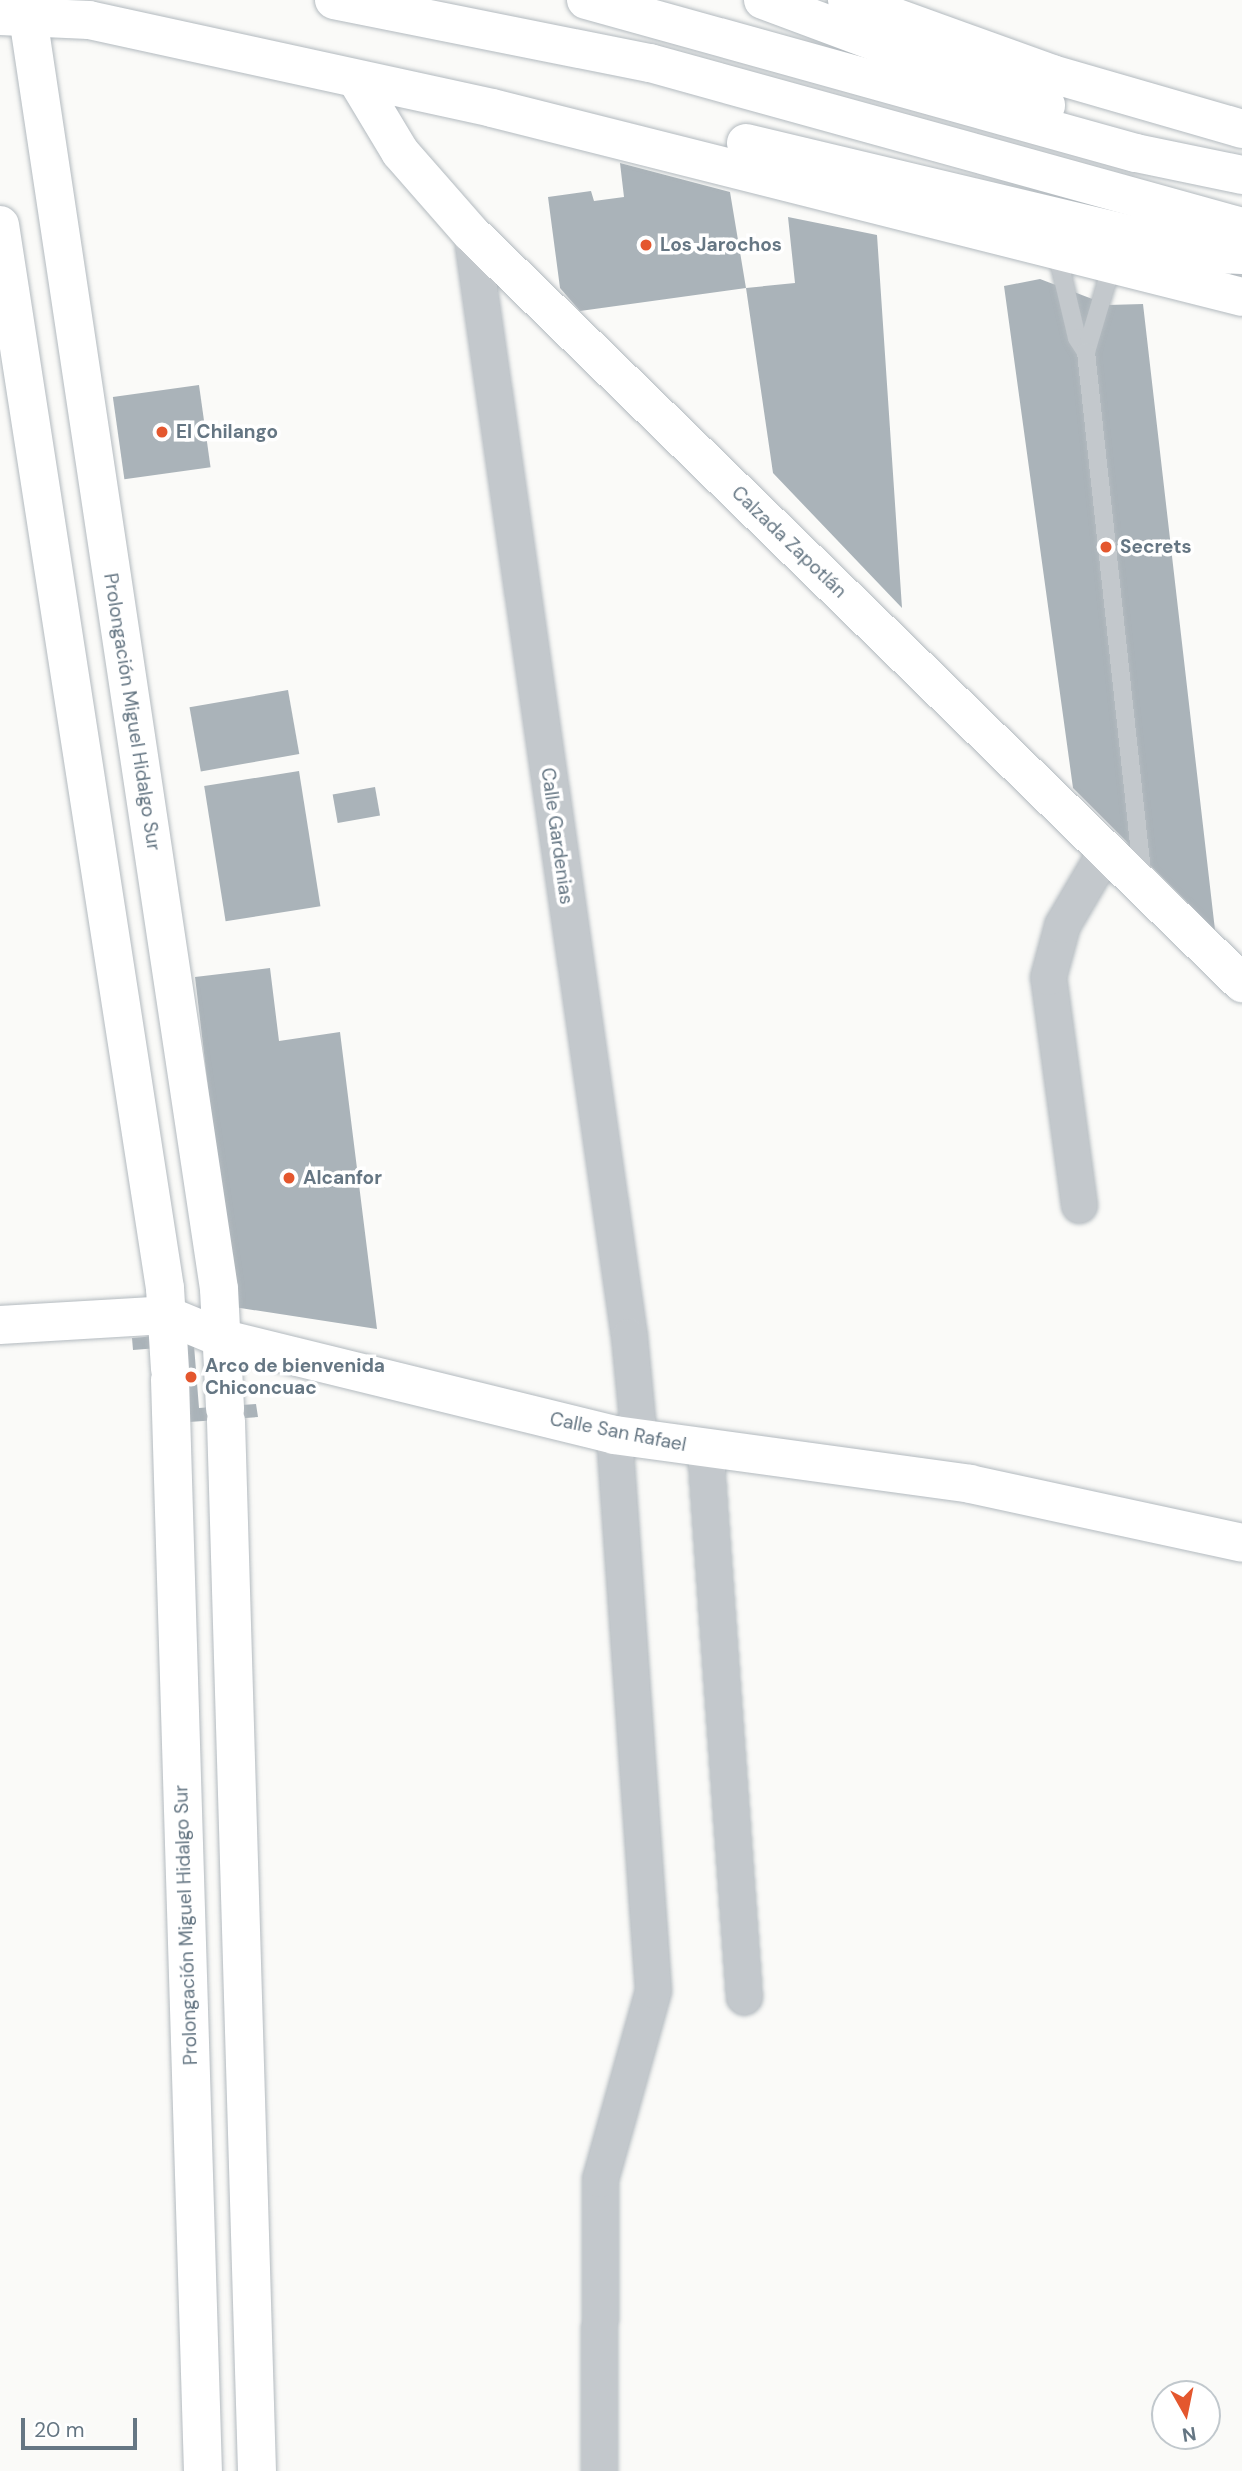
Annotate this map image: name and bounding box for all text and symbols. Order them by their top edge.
place label: Los Jarochos [660,234,782,256]
marker: Los Jarochos [638,237,654,253]
place label: El Chilango [176,421,278,443]
marker: El Chilango [154,424,170,440]
street label: Calzada Zapotlán [727,481,851,603]
place label: Secrets [1120,536,1192,558]
marker: Secrets [1098,539,1114,555]
street label: Prolongación Miguel Hidalgo Sur [99,572,165,852]
street label: Calle Gardenias [536,766,578,906]
place label: Alcanfor [303,1167,382,1189]
marker: Alcanfor [281,1170,297,1186]
place label: Arco de bienvenida Chiconcuac [205,1355,385,1399]
marker: Arco de bienvenida Chiconcuac [183,1369,199,1385]
street label: Calle San Rafael [548,1408,688,1456]
street label: Prolongación Miguel Hidalgo Sur [170,1784,202,2066]
north arrow [1151,2380,1221,2450]
scale bar [24,2404,140,2448]
text: 20 m [34,2416,85,2444]
text: N [1180,2421,1198,2448]

